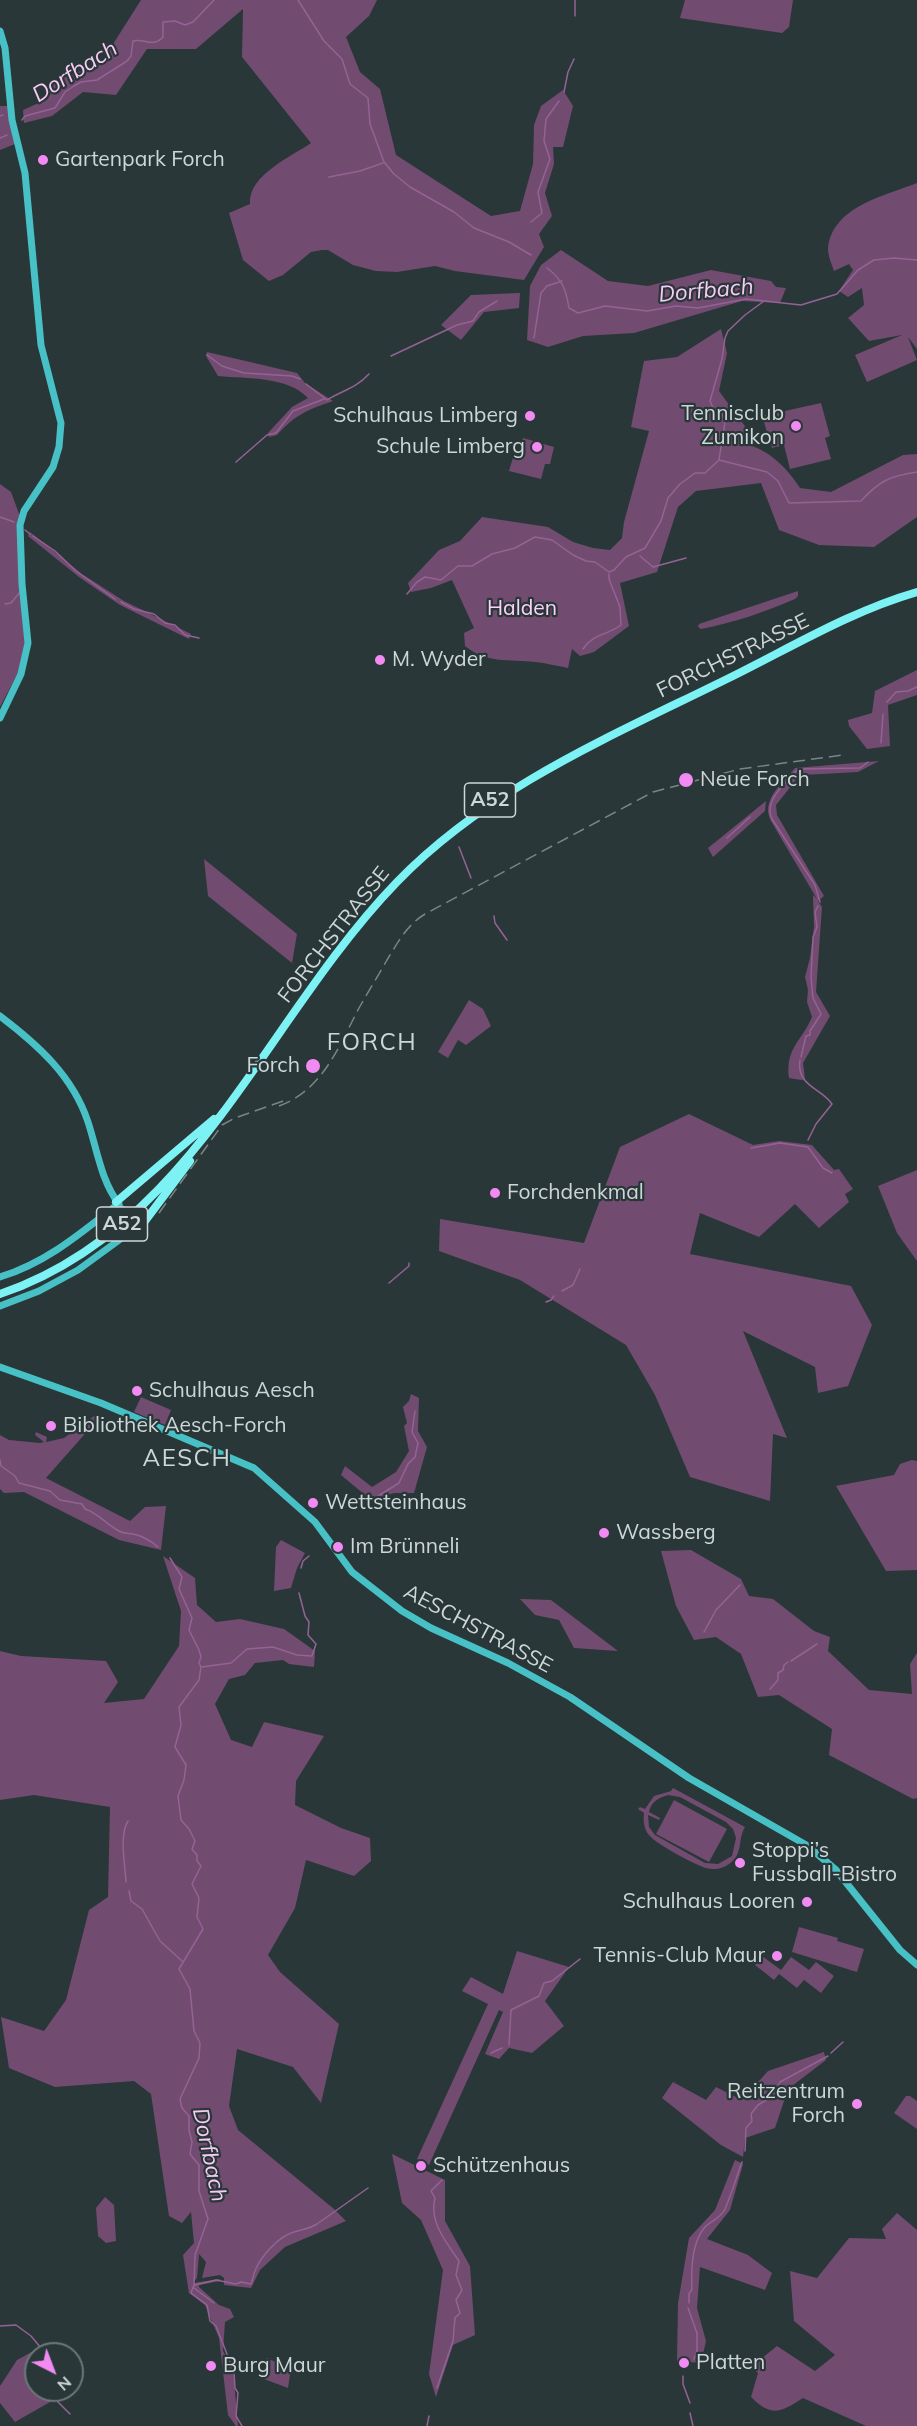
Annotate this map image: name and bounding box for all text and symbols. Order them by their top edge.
water label: Dorfbach [28,36,122,108]
place label: Gartenpark Forch [55,147,225,173]
marker: Gartenpark Forch [36,153,50,167]
water label: Dorfbach [657,274,755,308]
place label: Tennisclub Zumikon [681,401,784,451]
place label: Schulhaus Limberg [333,403,518,429]
marker: Schulhaus Limberg [523,409,537,423]
marker: Tennisclub Zumikon [789,419,803,433]
place label: Schule Limberg [376,434,525,460]
marker: Schule Limberg [530,440,544,454]
park label: Halden [487,596,557,622]
street label: FORCHSTRASSE [653,608,813,704]
place label: M. Wyder [392,647,486,673]
marker: M. Wyder [373,653,387,667]
place label: Neue Forch [700,767,810,793]
marker: Neue Forch [677,771,695,789]
road number: A52 [464,783,516,817]
street label: FORCHSTRASSE [273,862,395,1008]
district label: FORCH [327,1029,417,1057]
place label: Forch [246,1053,300,1079]
marker: Forch [304,1057,322,1075]
place label: Forchdenkmal [507,1180,644,1206]
marker: Forchdenkmal [488,1186,502,1200]
road number: A52 [96,1207,148,1241]
place label: Schulhaus Aesch [149,1378,315,1404]
marker: Schulhaus Aesch [130,1384,144,1398]
place label: Bibliothek Aesch-Forch [63,1413,287,1439]
marker: Bibliothek Aesch-Forch [44,1419,58,1433]
district label: AESCH [143,1445,231,1473]
place label: Wettsteinhaus [325,1490,467,1516]
marker: Wettsteinhaus [306,1496,320,1510]
place label: Wassberg [616,1520,716,1546]
marker: Wassberg [597,1526,611,1540]
place label: Im Brünneli [350,1534,459,1560]
marker: Im Brünneli [331,1540,345,1554]
street label: AESCHSTRASSE [399,1579,557,1679]
place label: Stoppi’s Fussball-Bistro [752,1838,897,1888]
marker: Stoppi’s Fussball-Bistro [733,1856,747,1870]
place label: Schulhaus Looren [623,1889,795,1915]
marker: Schulhaus Looren [800,1895,814,1909]
place label: Tennis-Club Maur [594,1943,765,1969]
marker: Tennis-Club Maur [770,1949,784,1963]
place label: Reitzentrum Forch [727,2079,845,2129]
marker: Reitzentrum Forch [850,2097,864,2111]
water label: Dorfbach [186,2106,232,2204]
place label: Schützenhaus [433,2153,570,2179]
marker: Schützenhaus [414,2159,428,2173]
north arrow [24,2342,84,2402]
place label: Platten [696,2350,765,2376]
place label: Burg Maur [223,2353,325,2379]
marker: Platten [677,2356,691,2370]
marker: Burg Maur [204,2359,218,2373]
text: N [54,2372,76,2395]

